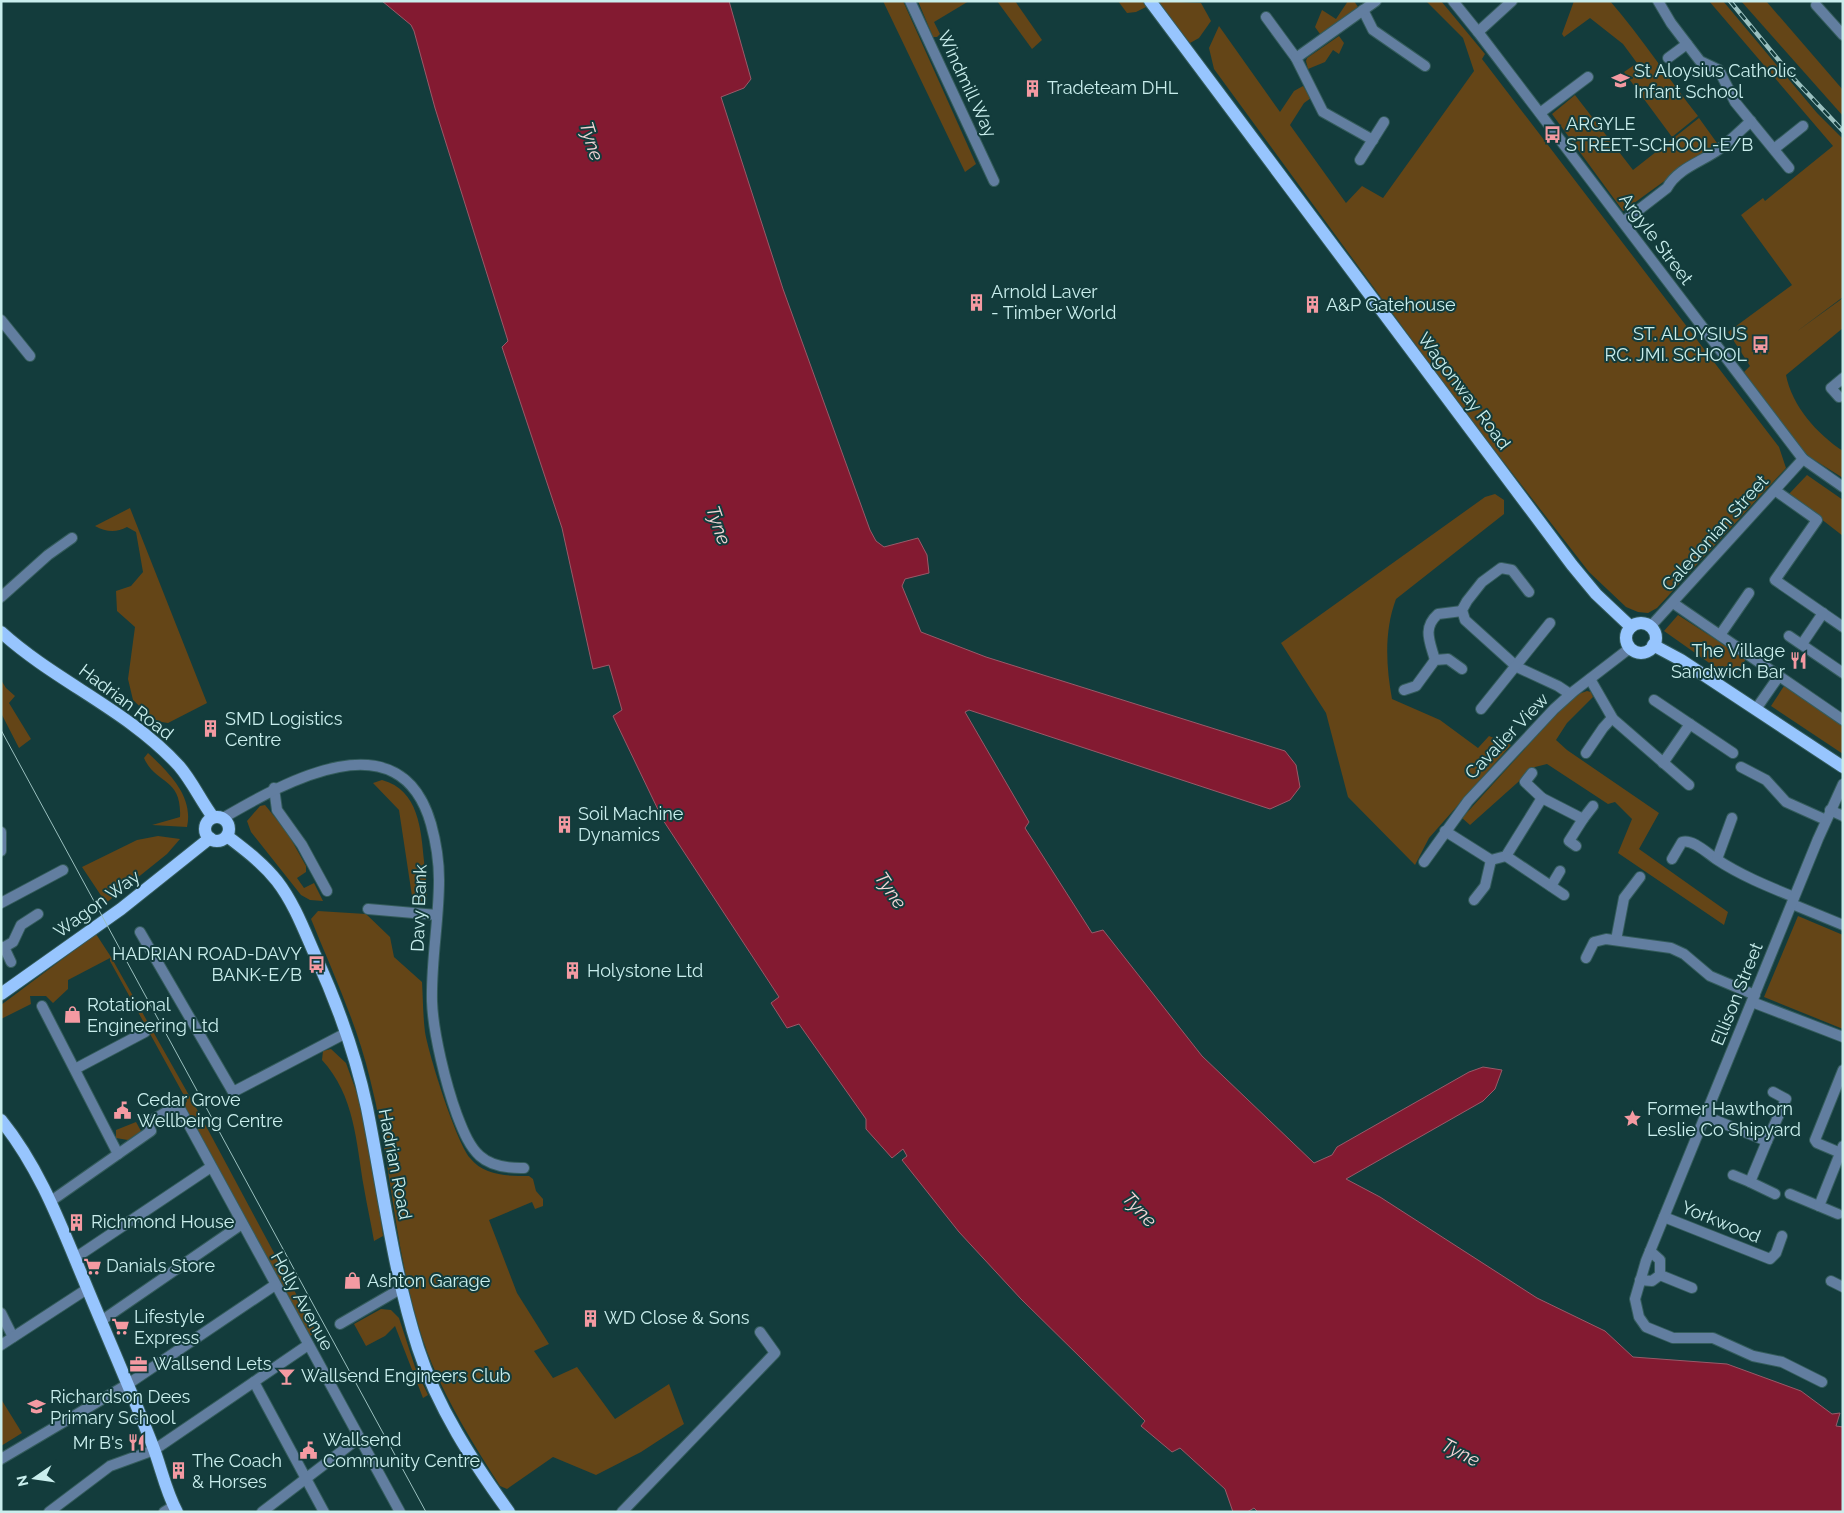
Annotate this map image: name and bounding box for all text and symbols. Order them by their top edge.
street label: Windmill Way [934,27,1001,141]
place label: St Aloysius Catholic Infant School [1634,60,1797,102]
school or university icon: St Aloysius Catholic Infant School [1610,71,1630,91]
place label: Tradeteam DHL [1047,77,1179,98]
building icon: Tradeteam DHL [1023,78,1043,98]
place label: ARGYLE STREET-SCHOOL-E/B [1566,113,1753,155]
water label: Tyne [576,119,608,163]
bus stop icon: ARGYLE STREET-SCHOOL-E/B [1542,124,1562,144]
street label: Argyle Street [1615,189,1698,289]
place label: Arnold Laver - Timber World [991,281,1116,323]
building icon: Arnold Laver - Timber World [967,292,987,312]
place label: A&P Gatehouse [1326,294,1456,315]
building icon: A&P Gatehouse [1302,295,1322,315]
place label: ST. ALOYSIUS RC. JMI. SCHOOL [1604,323,1747,365]
street label: Wagonway Road [1414,328,1515,453]
bus stop icon: ST. ALOYSIUS RC. JMI. SCHOOL [1751,334,1771,354]
street label: Caledonian Street [1657,470,1772,595]
water label: Tyne [702,503,736,547]
place label: The Village Sandwich Bar [1671,640,1786,682]
restaurant icon: The Village Sandwich Bar [1789,651,1809,671]
street label: Hadrian Road [75,659,178,744]
street label: Cavalier View [1460,688,1553,783]
place label: SMD Logistics Centre [225,708,343,750]
building icon: SMD Logistics Centre [201,719,221,739]
place label: Soil Machine Dynamics [578,803,684,845]
building icon: Soil Machine Dynamics [554,814,574,834]
street label: Davy Bank [406,863,431,952]
street label: Wagon Way [50,865,144,942]
water label: Tyne [871,867,911,913]
street label: Ellison Street [1706,939,1767,1048]
place label: HADRIAN ROAD-DAVY BANK-E/B [112,943,302,985]
bus stop icon: HADRIAN ROAD-DAVY BANK-E/B [306,954,326,974]
place label: Holystone Ltd [587,960,703,981]
building icon: Holystone Ltd [563,961,583,981]
place label: Rotational Engineering Ltd [87,994,219,1036]
shop icon: Rotational Engineering Ltd [63,1005,83,1025]
place label: Cedar Grove Wellbeing Centre [137,1089,283,1131]
place label: Former Hawthorn Leslie Co Shipyard [1647,1098,1801,1140]
public building icon: Cedar Grove Wellbeing Centre [113,1100,133,1120]
street label: Hadrian Road [374,1107,417,1221]
place icon: Former Hawthorn Leslie Co Shipyard [1623,1109,1643,1129]
water label: Tyne [1118,1187,1162,1231]
street label: Yorkwood [1679,1196,1764,1247]
place label: Richmond House [91,1211,235,1232]
building icon: Richmond House [67,1212,87,1232]
street label: Holly Avenue [267,1248,338,1354]
place label: Danials Store [106,1255,215,1276]
supermarket icon: Danials Store [82,1256,102,1276]
place label: Ashton Garage [367,1270,491,1291]
shop icon: Ashton Garage [343,1271,363,1291]
place label: Lifestyle Express [134,1306,205,1348]
place label: WD Close & Sons [604,1307,750,1328]
building icon: WD Close & Sons [580,1308,600,1328]
supermarket icon: Lifestyle Express [110,1317,130,1337]
place label: Wallsend Lets [153,1353,272,1374]
office icon: Wallsend Lets [129,1354,149,1374]
place label: Wallsend Engineers Club [301,1365,511,1386]
bar icon: Wallsend Engineers Club [277,1366,297,1386]
place label: Richardson Dees Primary School [50,1386,191,1428]
school or university icon: Richardson Dees Primary School [26,1397,46,1417]
place label: Wallsend Community Centre [323,1429,481,1471]
place label: Mr B's [73,1432,123,1453]
restaurant icon: Mr B's [127,1433,147,1453]
water label: Tyne [1438,1433,1484,1471]
public building icon: Wallsend Community Centre [299,1440,319,1460]
place label: The Coach & Horses [192,1450,282,1492]
north arrow [10,1453,60,1503]
building icon: The Coach & Horses [168,1461,188,1481]
text: N [13,1474,31,1488]

